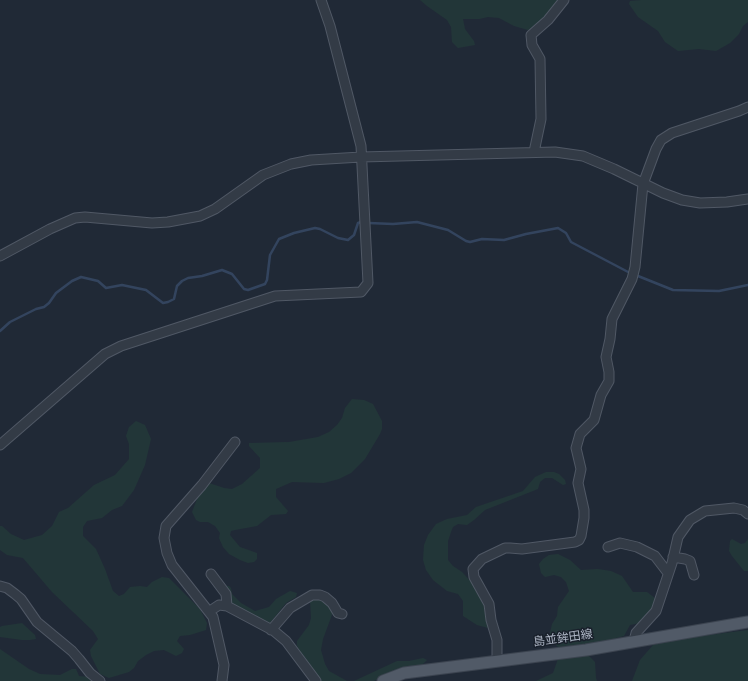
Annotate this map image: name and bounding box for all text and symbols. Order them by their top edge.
street label: 島並鉾田線 [532,628,594,650]

